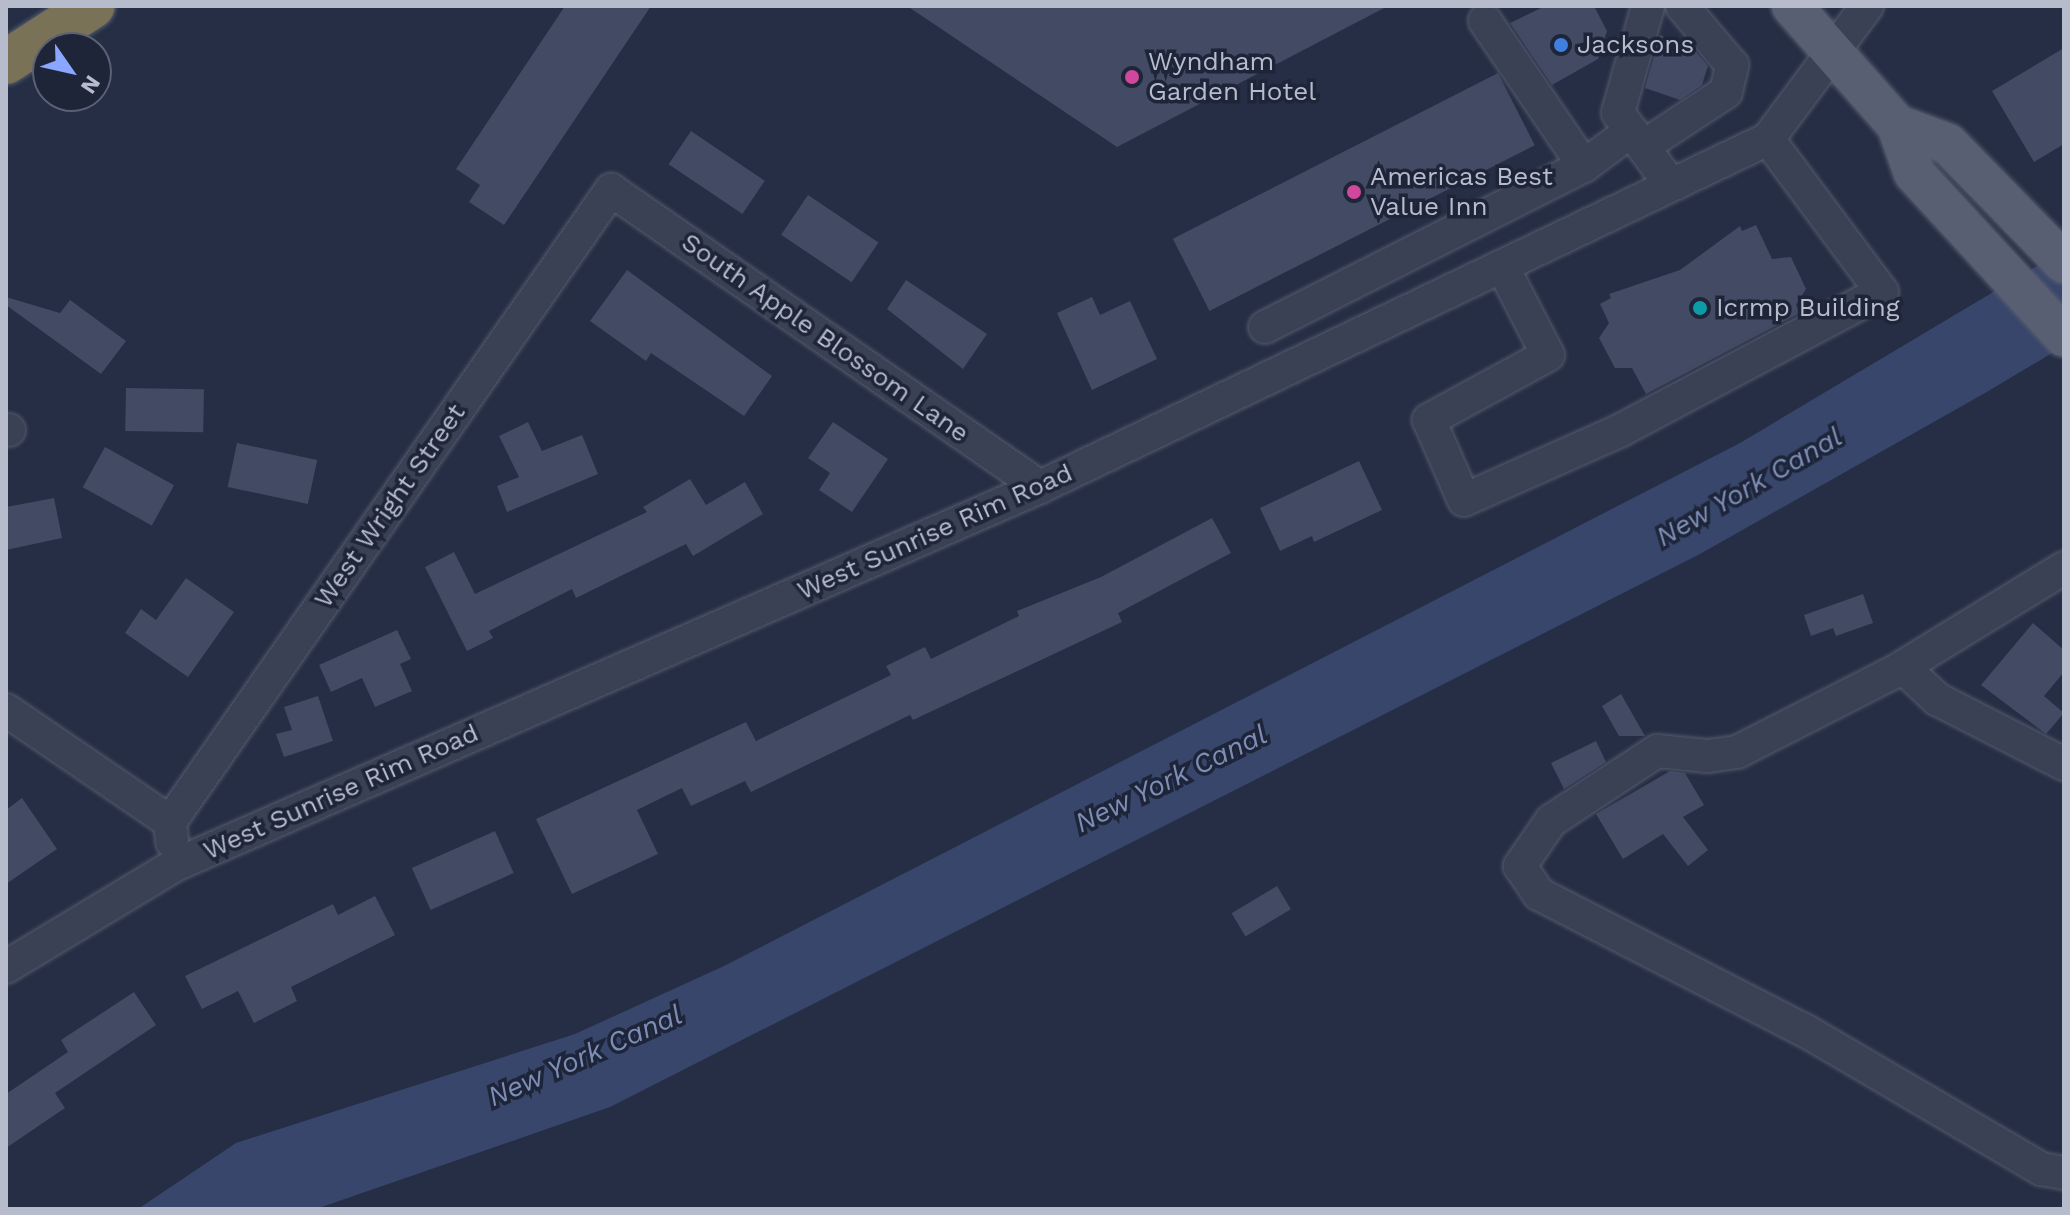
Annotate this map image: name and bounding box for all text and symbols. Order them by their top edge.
place label: Jacksons [1577,29,1694,61]
north arrow [32,32,112,112]
marker: Jacksons [1552,36,1570,54]
place label: Wyndham Garden Hotel [1148,46,1316,108]
marker: Wyndham Garden Hotel [1123,68,1141,86]
text: N [76,71,106,98]
place label: Americas Best Value Inn [1370,161,1553,222]
marker: Americas Best Value Inn [1345,183,1363,201]
street label: South Apple Blossom Lane [675,226,975,450]
place label: Icrmp Building [1716,292,1900,324]
marker: Icrmp Building [1691,299,1709,317]
street label: West Wright Street [308,398,472,614]
water label: New York Canal [1649,419,1849,555]
street label: West Sunrise Rim Road [793,457,1077,607]
street label: West Sunrise Rim Road [199,717,483,867]
water label: New York Canal [1068,717,1274,841]
water label: New York Canal [481,998,689,1114]

